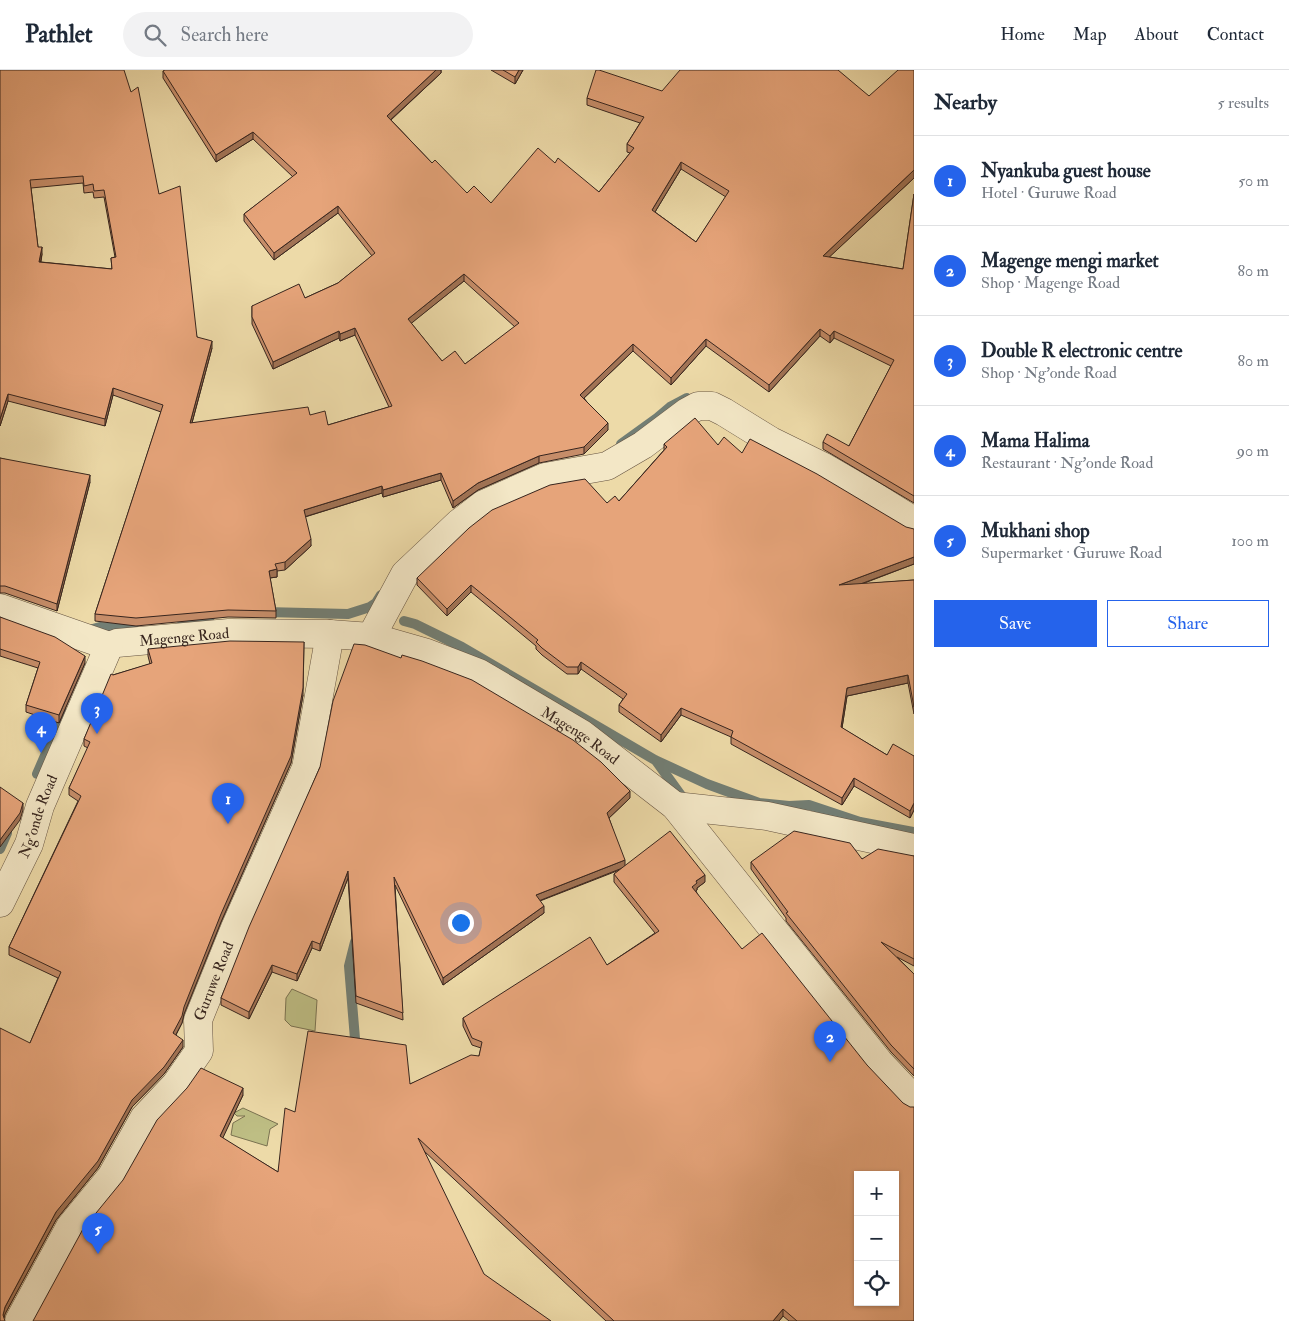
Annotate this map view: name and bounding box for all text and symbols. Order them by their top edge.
search box [123,12,473,57]
text: Pathlet [25,19,93,50]
icon: search [141,21,169,49]
text: Search here [181,23,268,47]
text: Home [1000,23,1045,46]
text: Map [1073,23,1107,46]
text: About [1135,23,1179,46]
text: Contact [1207,23,1264,46]
text: Nearby [934,89,997,116]
text: 5 results [1218,93,1269,113]
text: Nyankuba guest house [981,159,1151,183]
text: 1 [947,171,953,191]
text: 50 m [1238,171,1269,191]
text: Hotel · Guruwe Road [981,183,1117,203]
text: Magenge mengi market [981,249,1159,273]
text: 2 [946,261,954,281]
text: 80 m [1238,261,1269,281]
text: Shop · Magenge Road [981,273,1120,293]
text: Double R electronic centre [981,339,1182,363]
text: 3 [947,351,953,371]
text: 80 m [1238,351,1269,371]
text: Shop · Ng'onde Road [981,363,1117,383]
text: Mama Halima [981,429,1090,453]
text: 4 [946,441,954,461]
text: 90 m [1237,441,1269,461]
text: Restaurant · Ng'onde Road [981,453,1153,473]
text: Mukhani shop [981,519,1090,543]
text: 5 [946,531,954,551]
text: 100 m [1231,531,1269,551]
text: Supermarket · Guruwe Road [981,543,1162,563]
button: Save [934,600,1097,647]
button: Share [1107,600,1269,647]
street label: Magenge Road [138,624,231,651]
pin: 3 [81,693,113,734]
street label: Magenge Road [537,703,623,769]
pin: 4 [25,712,57,753]
street label: Ng'onde Road [15,771,63,861]
pin: 1 [212,783,244,824]
your location [448,910,474,936]
street label: Guruwe Road [190,938,239,1024]
pin: 2 [814,1021,846,1062]
map controls [854,1171,899,1306]
button: + [854,1171,899,1216]
pin: 5 [82,1213,114,1254]
button: − [854,1216,899,1261]
button: locate [854,1261,899,1306]

